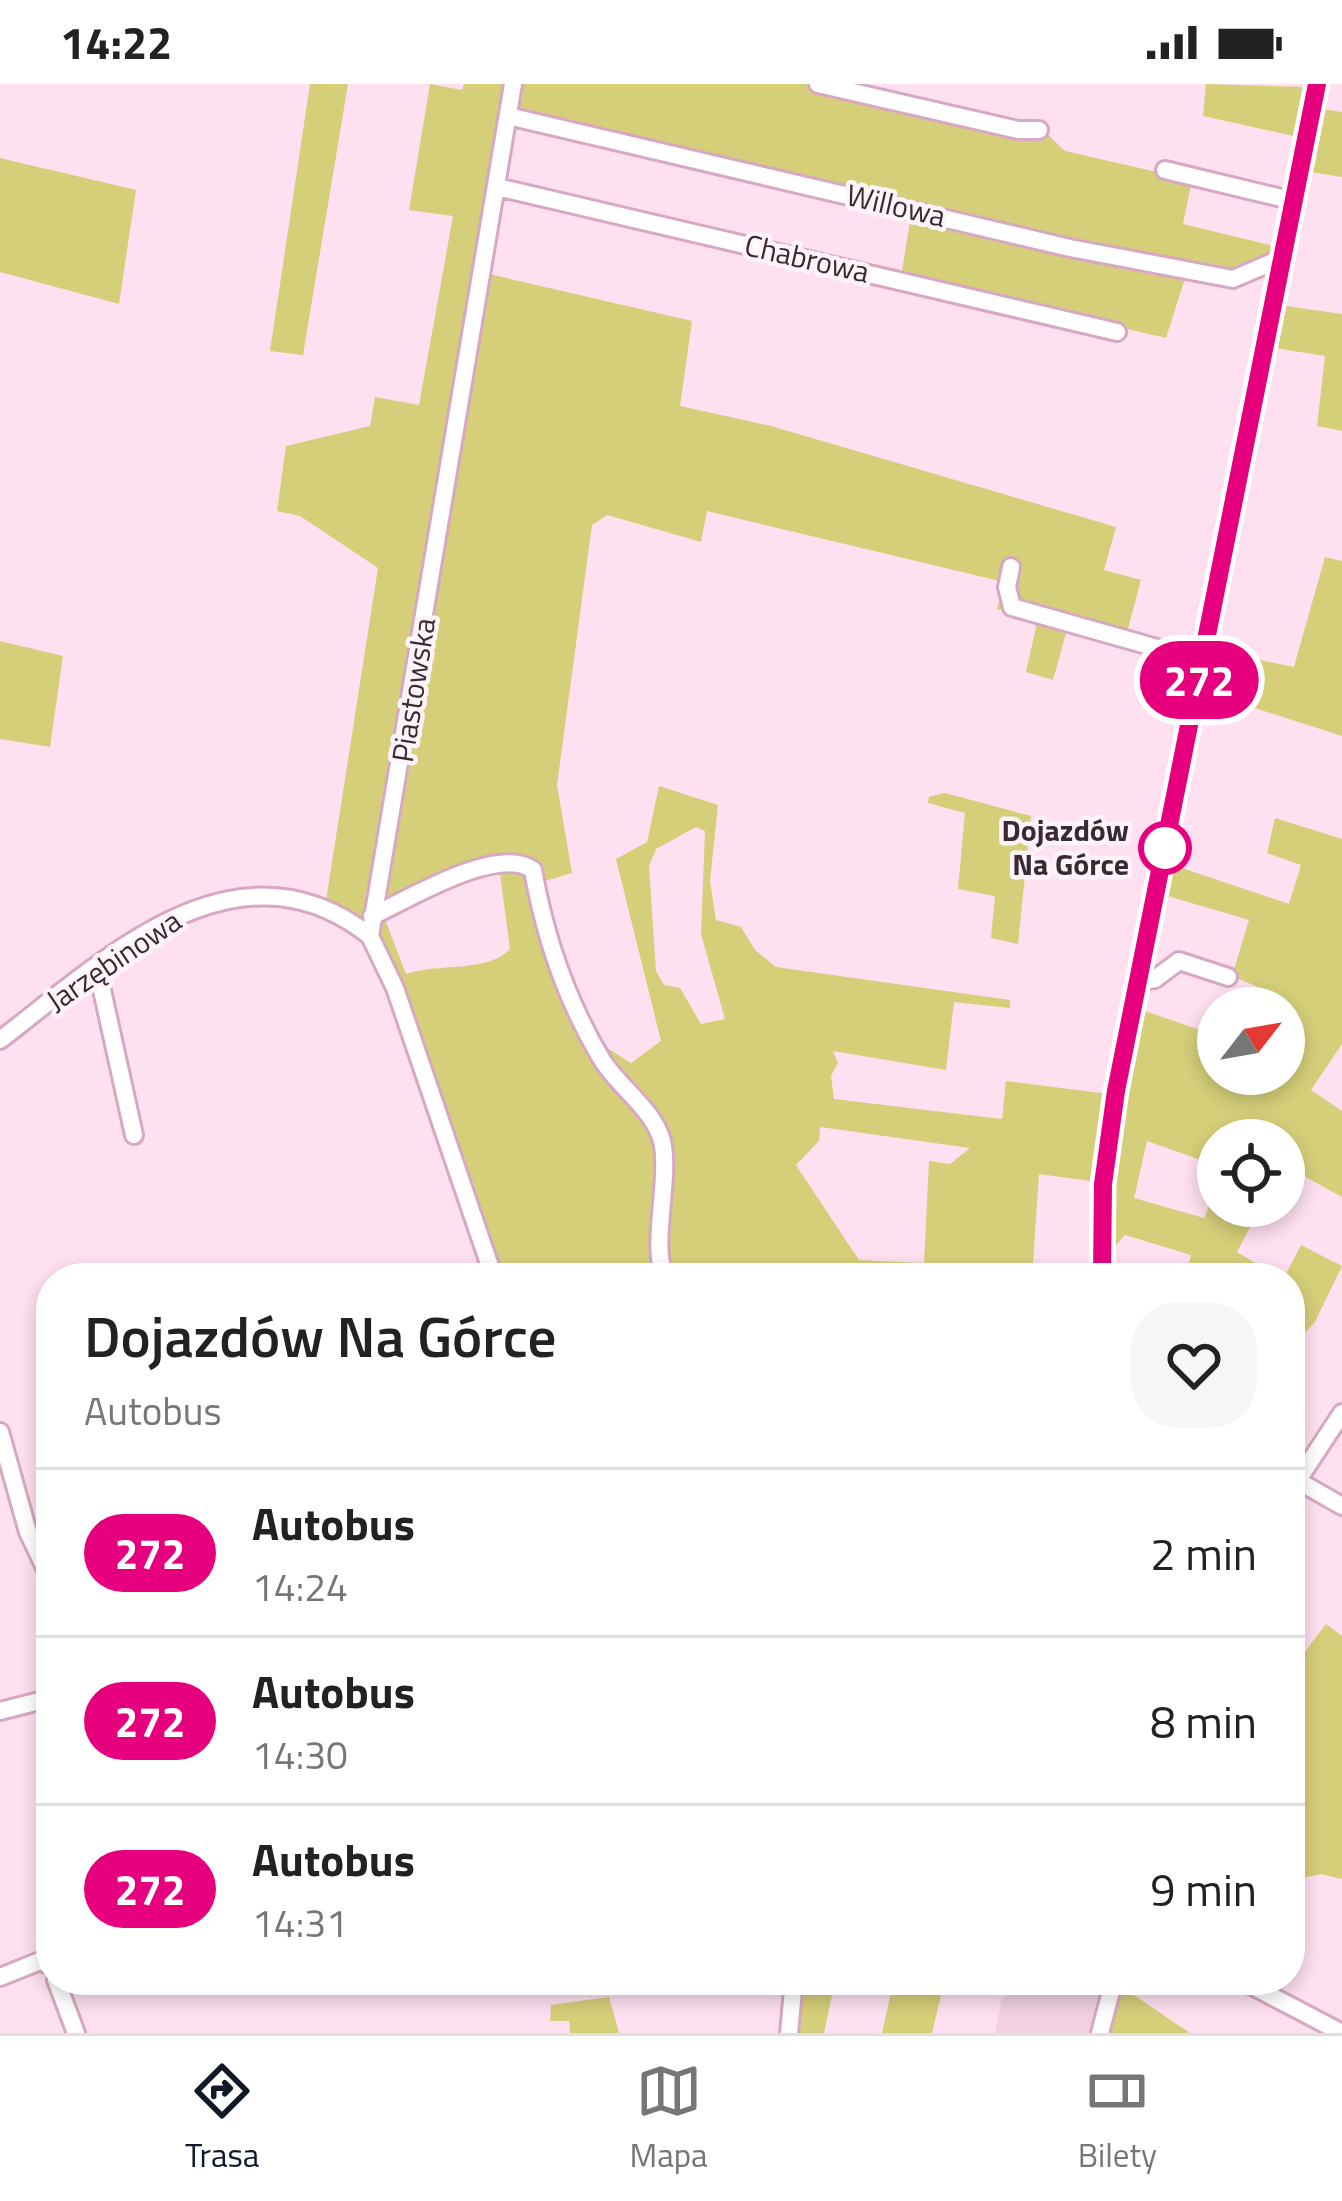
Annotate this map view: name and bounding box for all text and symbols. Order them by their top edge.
text: 14:22 [60,8,172,76]
street label: Willowa [842,171,950,239]
street label: Chabrowa [740,221,874,295]
street label: Piastowska [379,614,447,765]
line badge: 272 [1130,641,1268,719]
text: 272 [1164,648,1234,712]
place label: Dojazdów Na Górce [1002,807,1129,887]
marker: Dojazdów Na Górce [1140,823,1190,873]
street label: Jarzębinowa [36,898,190,1022]
north arrow [1197,987,1305,1095]
map controls [1197,987,1305,1227]
button: locate [1197,1119,1305,1227]
text: Dojazdów Na Górce [84,1292,557,1379]
button: heart [1131,1302,1257,1428]
text: Autobus [84,1381,222,1440]
text: Autobus [252,1489,415,1557]
text: 2 min [1150,1519,1257,1587]
text: 272 [115,1521,185,1585]
text: 14:24 [252,1557,348,1616]
text: Autobus [252,1657,415,1725]
text: 8 min [1150,1687,1257,1755]
text: 272 [115,1689,185,1753]
text: 14:30 [252,1725,348,1784]
text: Autobus [252,1825,415,1893]
text: 9 min [1150,1855,1257,1923]
text: 272 [115,1857,185,1921]
text: 14:31 [252,1893,348,1952]
tab: Trasa [185,2058,259,2180]
tab: Mapa [629,2058,708,2180]
tab: Bilety [1078,2058,1157,2180]

